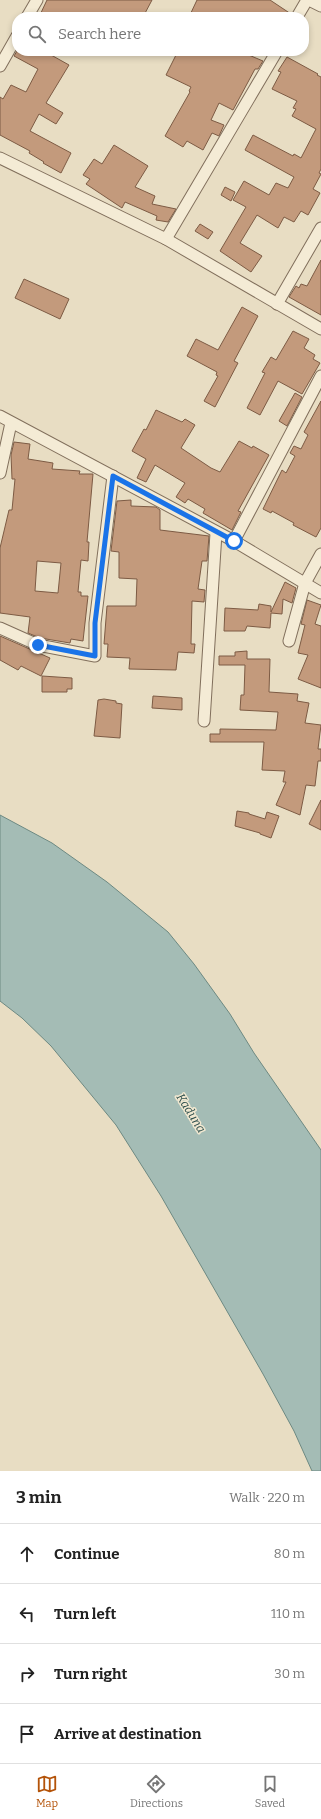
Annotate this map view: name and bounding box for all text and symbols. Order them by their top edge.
search box [12,12,309,56]
icon: search [26,23,48,45]
text: Search here [58,25,141,43]
route start [225,532,243,550]
route end [29,636,47,654]
water label: Kaduna [174,1091,208,1135]
text: 3 min [16,1487,61,1508]
text: Walk · 220 m [229,1490,305,1505]
icon: ahead [16,1543,38,1565]
text: Continue [54,1545,120,1563]
text: 80 m [274,1546,305,1561]
icon: left [16,1603,38,1625]
text: Turn left [54,1605,116,1623]
text: 110 m [271,1606,305,1621]
icon: right [16,1663,38,1685]
text: Turn right [54,1665,127,1683]
text: 30 m [274,1666,305,1681]
icon: arrive [16,1723,38,1745]
text: Arrive at destination [54,1725,201,1743]
tab: Map [36,1773,58,1810]
tab: Directions [130,1773,183,1810]
tab: Saved [255,1773,285,1810]

